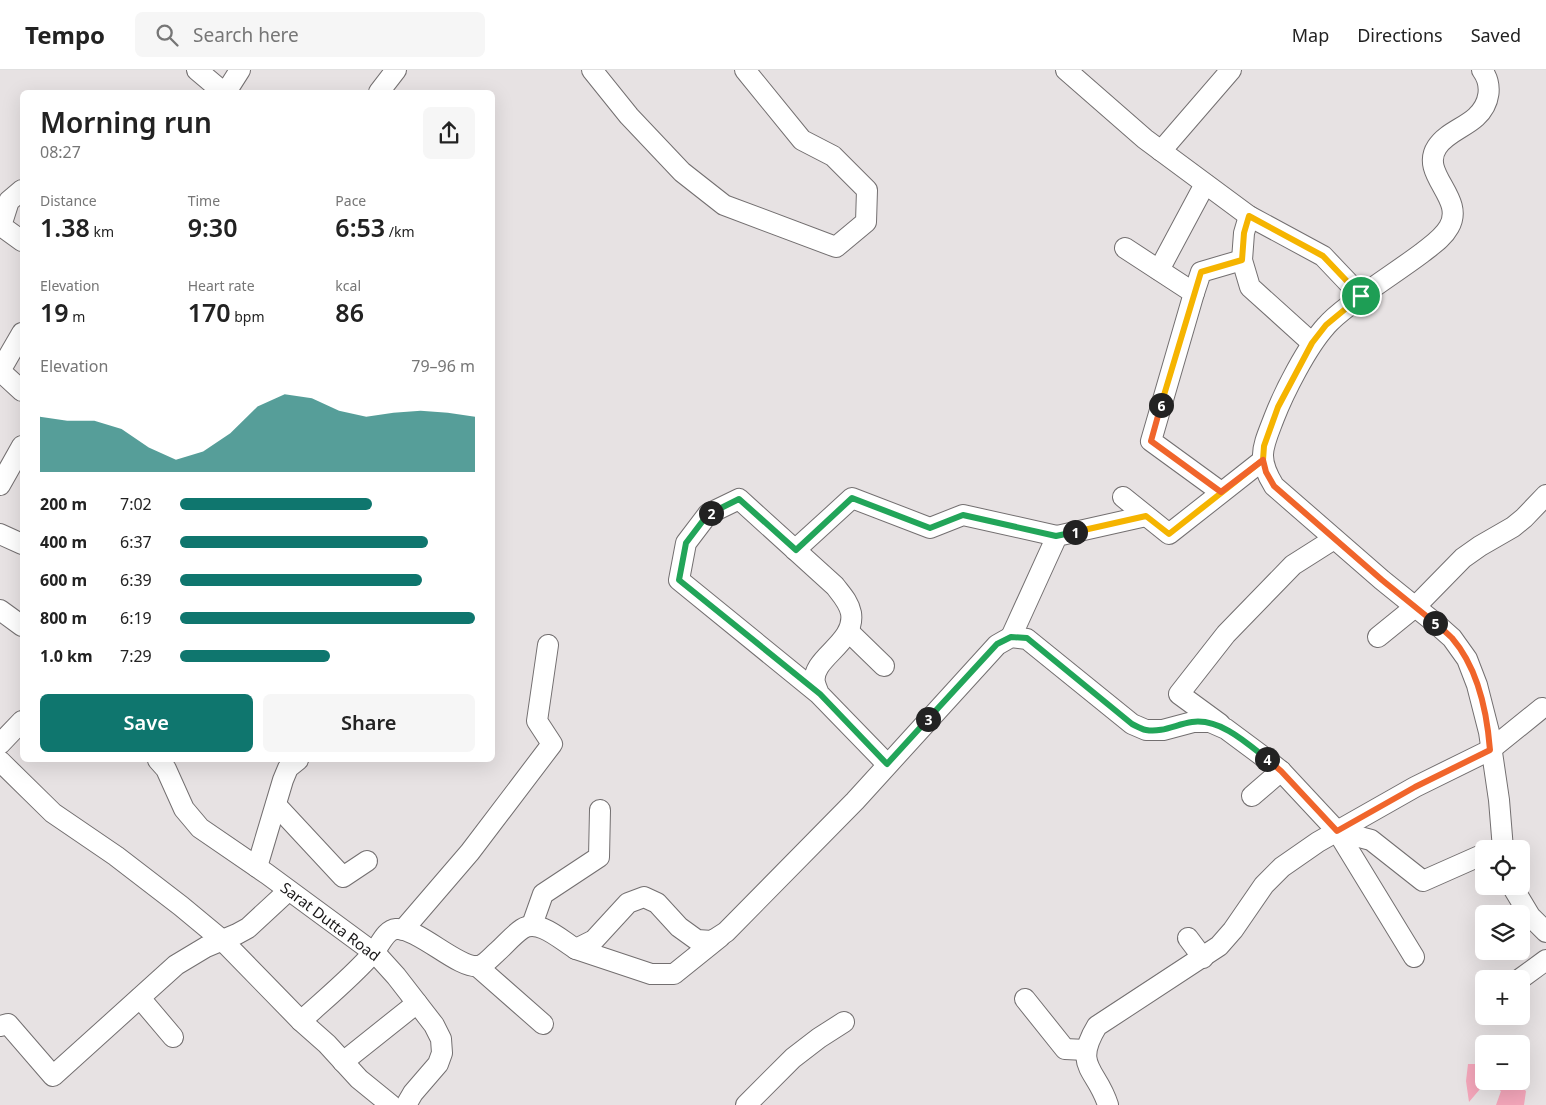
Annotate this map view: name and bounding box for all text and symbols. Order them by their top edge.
search box [135,12,485,57]
text: Tempo [25,18,105,51]
icon: search [153,21,181,49]
text: Search here [193,22,299,48]
text: Map [1292,23,1329,47]
text: Directions [1357,23,1443,47]
text: Saved [1471,23,1521,47]
text: Morning run [40,103,212,141]
button: share [423,107,475,159]
text: 08:27 [40,141,81,163]
text: Distance [40,191,97,210]
text: Time [188,191,220,210]
text: Pace [335,191,366,210]
text: 1.38 [40,210,90,244]
text: 9:30 [188,210,237,244]
text: 6:53 [335,210,385,244]
text: km [90,222,114,241]
text: /km [385,222,415,241]
pin [1340,275,1382,317]
text: Elevation [40,276,100,295]
text: Heart rate [188,276,255,295]
text: kcal [335,276,361,295]
icon: arrive [1347,282,1375,310]
text: 19 [40,295,69,329]
text: 170 [188,295,231,329]
text: 86 [335,295,364,329]
text: m [69,307,85,326]
text: bpm [231,307,265,326]
text: Elevation [40,355,108,377]
text: 79–96 m [411,355,475,377]
pin: 6 [1148,392,1174,418]
text: 6 [1157,396,1166,415]
text: 200 m [40,493,87,515]
text: 7:02 [120,493,152,515]
pin: 2 [698,500,724,526]
text: 2 [707,504,716,523]
pin: 1 [1062,520,1088,544]
text: 1 [1071,523,1080,542]
text: 400 m [40,531,87,553]
text: 6:37 [120,531,152,553]
text: 600 m [40,569,87,591]
text: 6:39 [120,569,152,591]
text: 800 m [40,607,87,629]
text: 6:19 [120,607,152,629]
pin: 5 [1422,610,1448,636]
text: 5 [1431,614,1440,633]
text: 1.0 km [40,645,92,667]
text: 7:29 [120,645,152,667]
button: Save [40,694,253,752]
button: Share [263,694,475,752]
pin: 3 [916,706,940,732]
text: 3 [924,710,933,729]
pin: 4 [1254,746,1280,772]
text: 4 [1263,750,1272,769]
map controls [1475,840,1530,1090]
button: locate [1475,840,1530,895]
street label: Sarat Dutta Road [277,877,384,965]
button: layers [1475,905,1530,960]
button: + [1475,970,1530,1025]
button: − [1475,1035,1530,1090]

